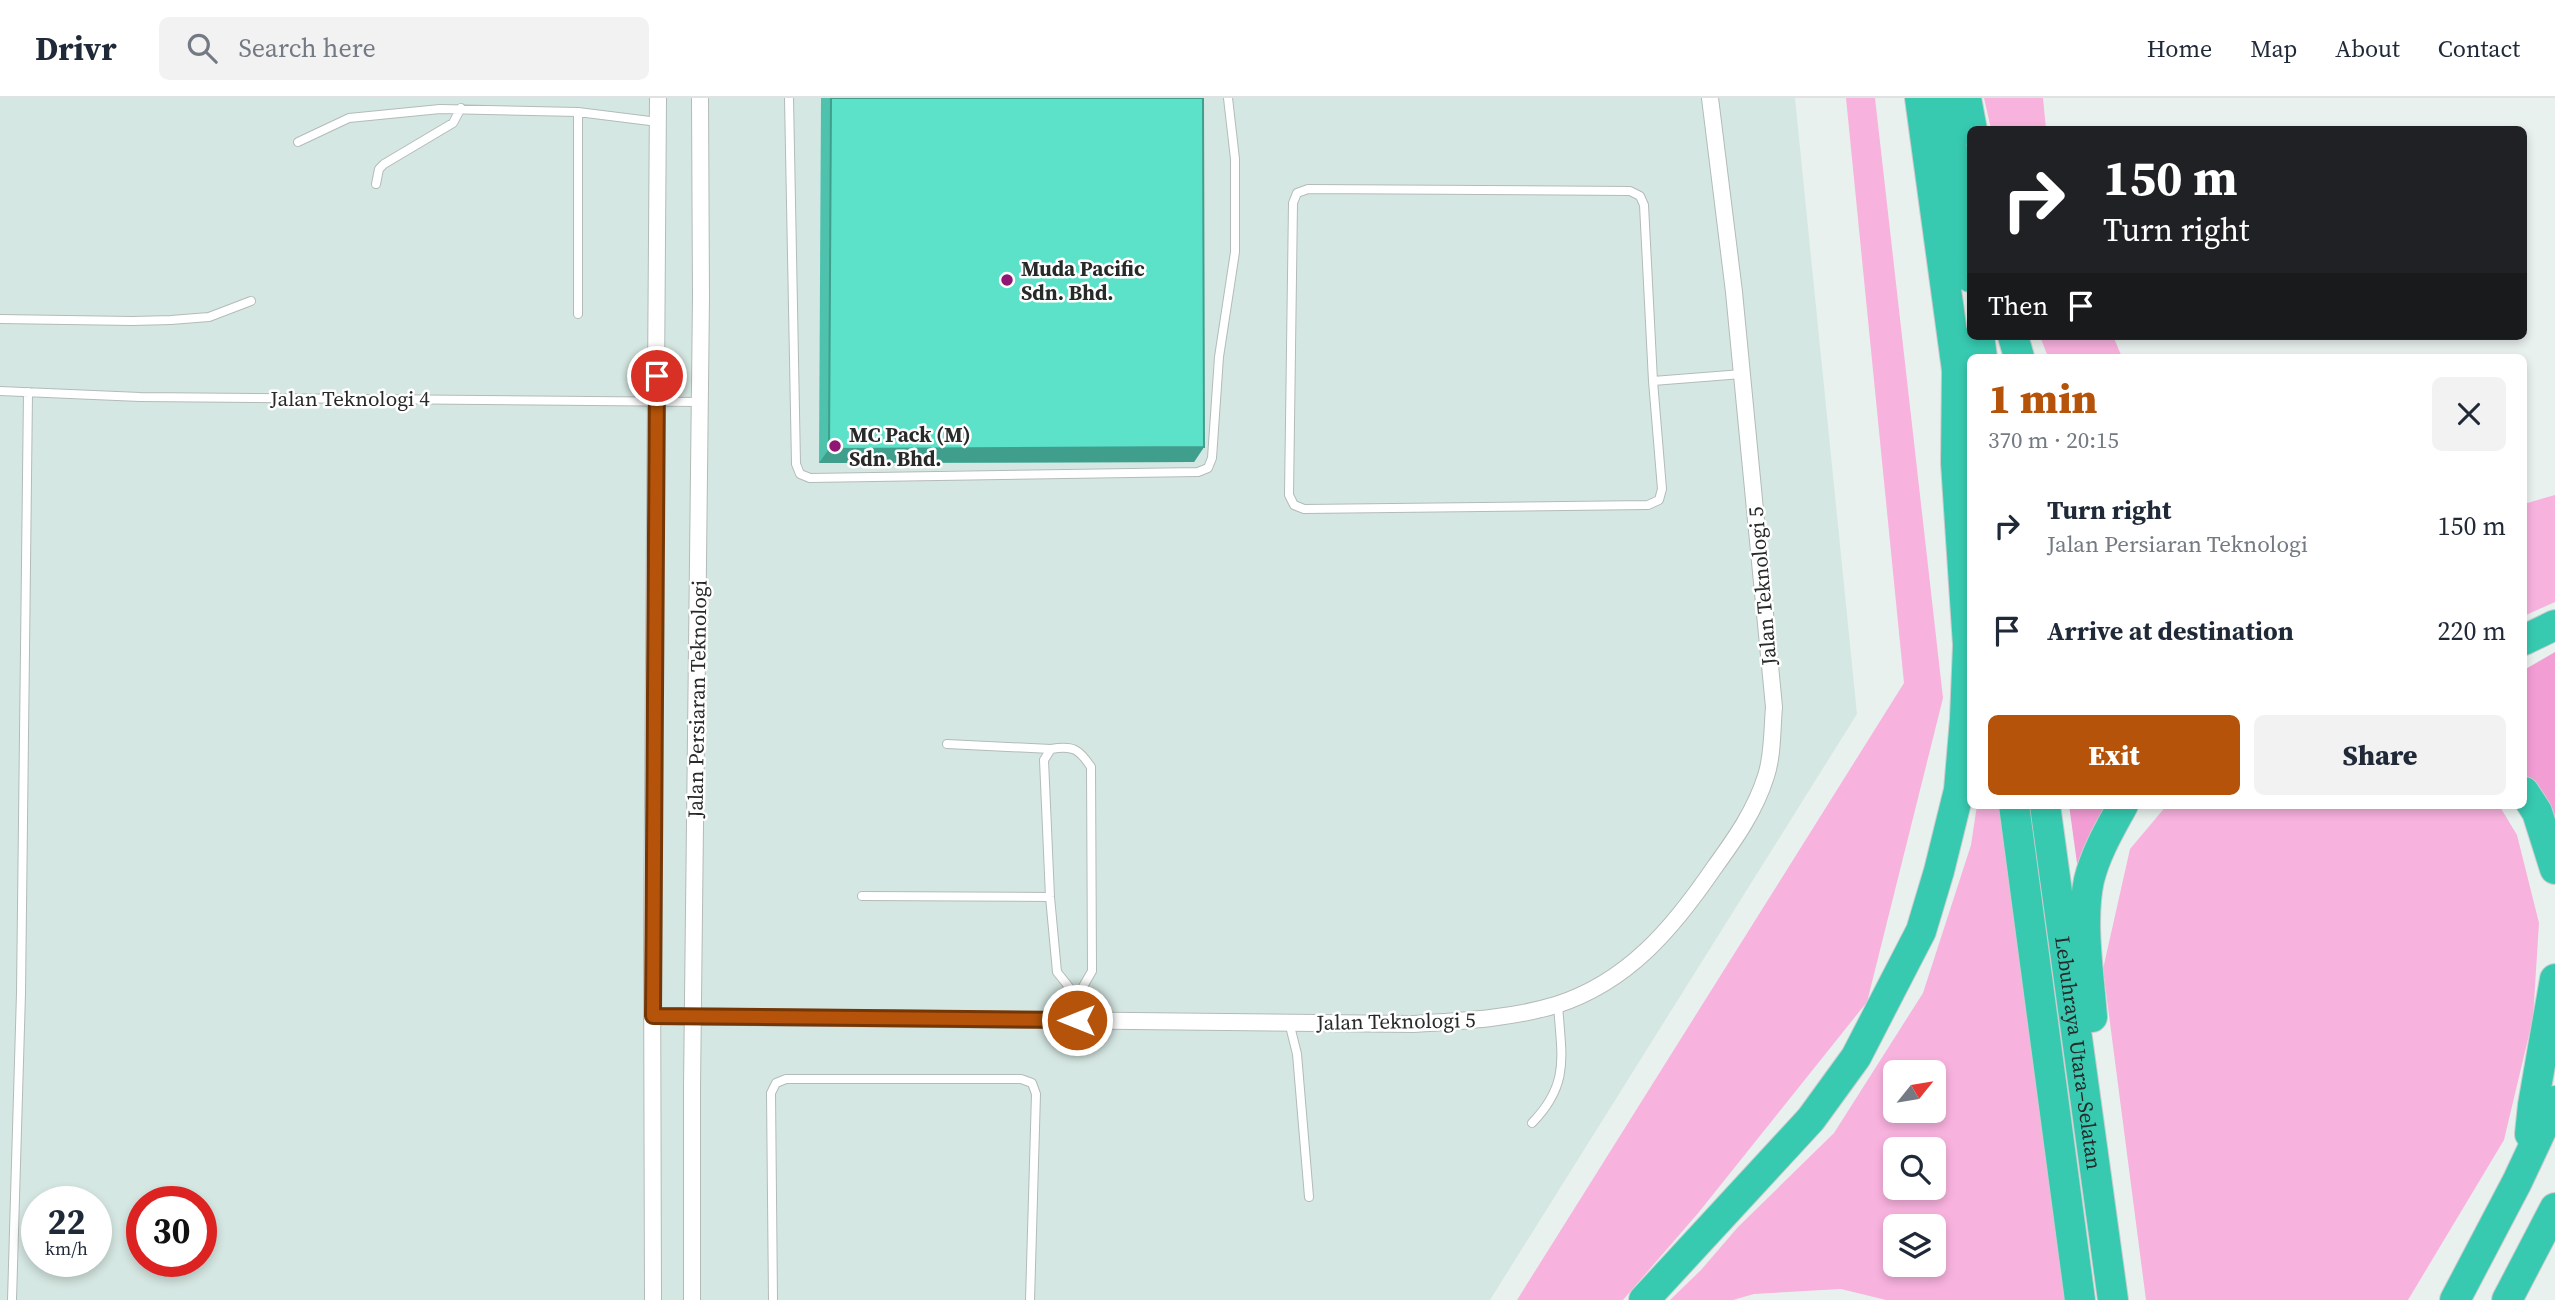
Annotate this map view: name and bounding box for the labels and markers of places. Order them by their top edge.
place label: Muda Pacific Sdn. Bhd. [1021,254,1145,307]
marker: Muda Pacific Sdn. Bhd. [999,272,1015,288]
pin [627,346,687,406]
place label: MC Pack (M) Sdn. Bhd. [849,420,971,473]
marker: MC Pack (M) Sdn. Bhd. [827,438,843,454]

